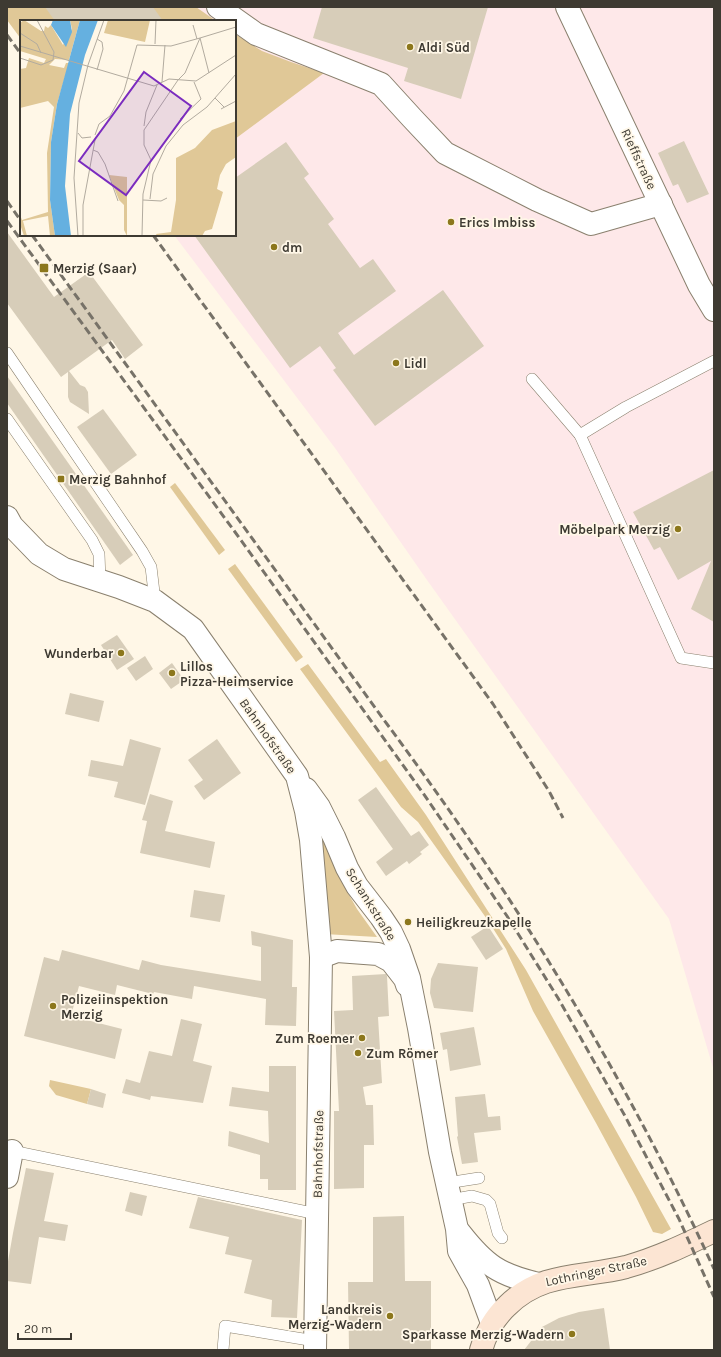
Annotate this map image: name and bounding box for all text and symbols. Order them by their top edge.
inset map [20,20,236,236]
place label: Aldi Süd [418,40,470,55]
marker: Aldi Süd [405,42,415,52]
street label: Rieffstraße [618,126,660,192]
place label: Erics Imbiss [459,215,535,230]
marker: Erics Imbiss [446,217,456,227]
place label: dm [282,240,302,255]
marker: dm [269,242,279,252]
place label: Merzig (Saar) [53,261,137,276]
marker: Merzig (Saar) [38,262,50,274]
place label: Lidl [404,356,427,371]
marker: Lidl [391,358,401,368]
place label: Merzig Bahnhof [69,472,167,487]
marker: Merzig Bahnhof [56,474,66,484]
place label: Möbelpark Merzig [559,522,670,537]
marker: Möbelpark Merzig [673,524,683,534]
place label: Wunderbar [44,646,114,661]
marker: Wunderbar [116,648,126,658]
place label: Lillos Pizza-Heimservice [180,659,294,689]
marker: Lillos Pizza-Heimservice [167,668,177,678]
street label: Bahnhofstraße [237,696,300,777]
street label: Schankstraße [343,865,400,943]
place label: Heiligkreuzkapelle [416,915,531,930]
marker: Heiligkreuzkapelle [403,917,413,927]
place label: Polizeiinspektion Merzig [61,992,168,1022]
marker: Polizeiinspektion Merzig [48,1001,58,1011]
place label: Zum Roemer [275,1031,355,1046]
marker: Zum Roemer [357,1033,367,1043]
place label: Zum Römer [366,1046,439,1061]
marker: Zum Römer [353,1048,363,1058]
street label: Bahnhofstraße [310,1109,326,1198]
street label: Lothringer Straße [544,1253,648,1289]
place label: Landkreis Merzig-Wadern [288,1302,382,1332]
marker: Landkreis Merzig-Wadern [385,1311,395,1321]
scale bar [18,1315,71,1341]
text: 20 m [24,1322,52,1336]
place label: Sparkasse Merzig-Wadern [402,1327,564,1342]
marker: Sparkasse Merzig-Wadern [567,1329,577,1339]

